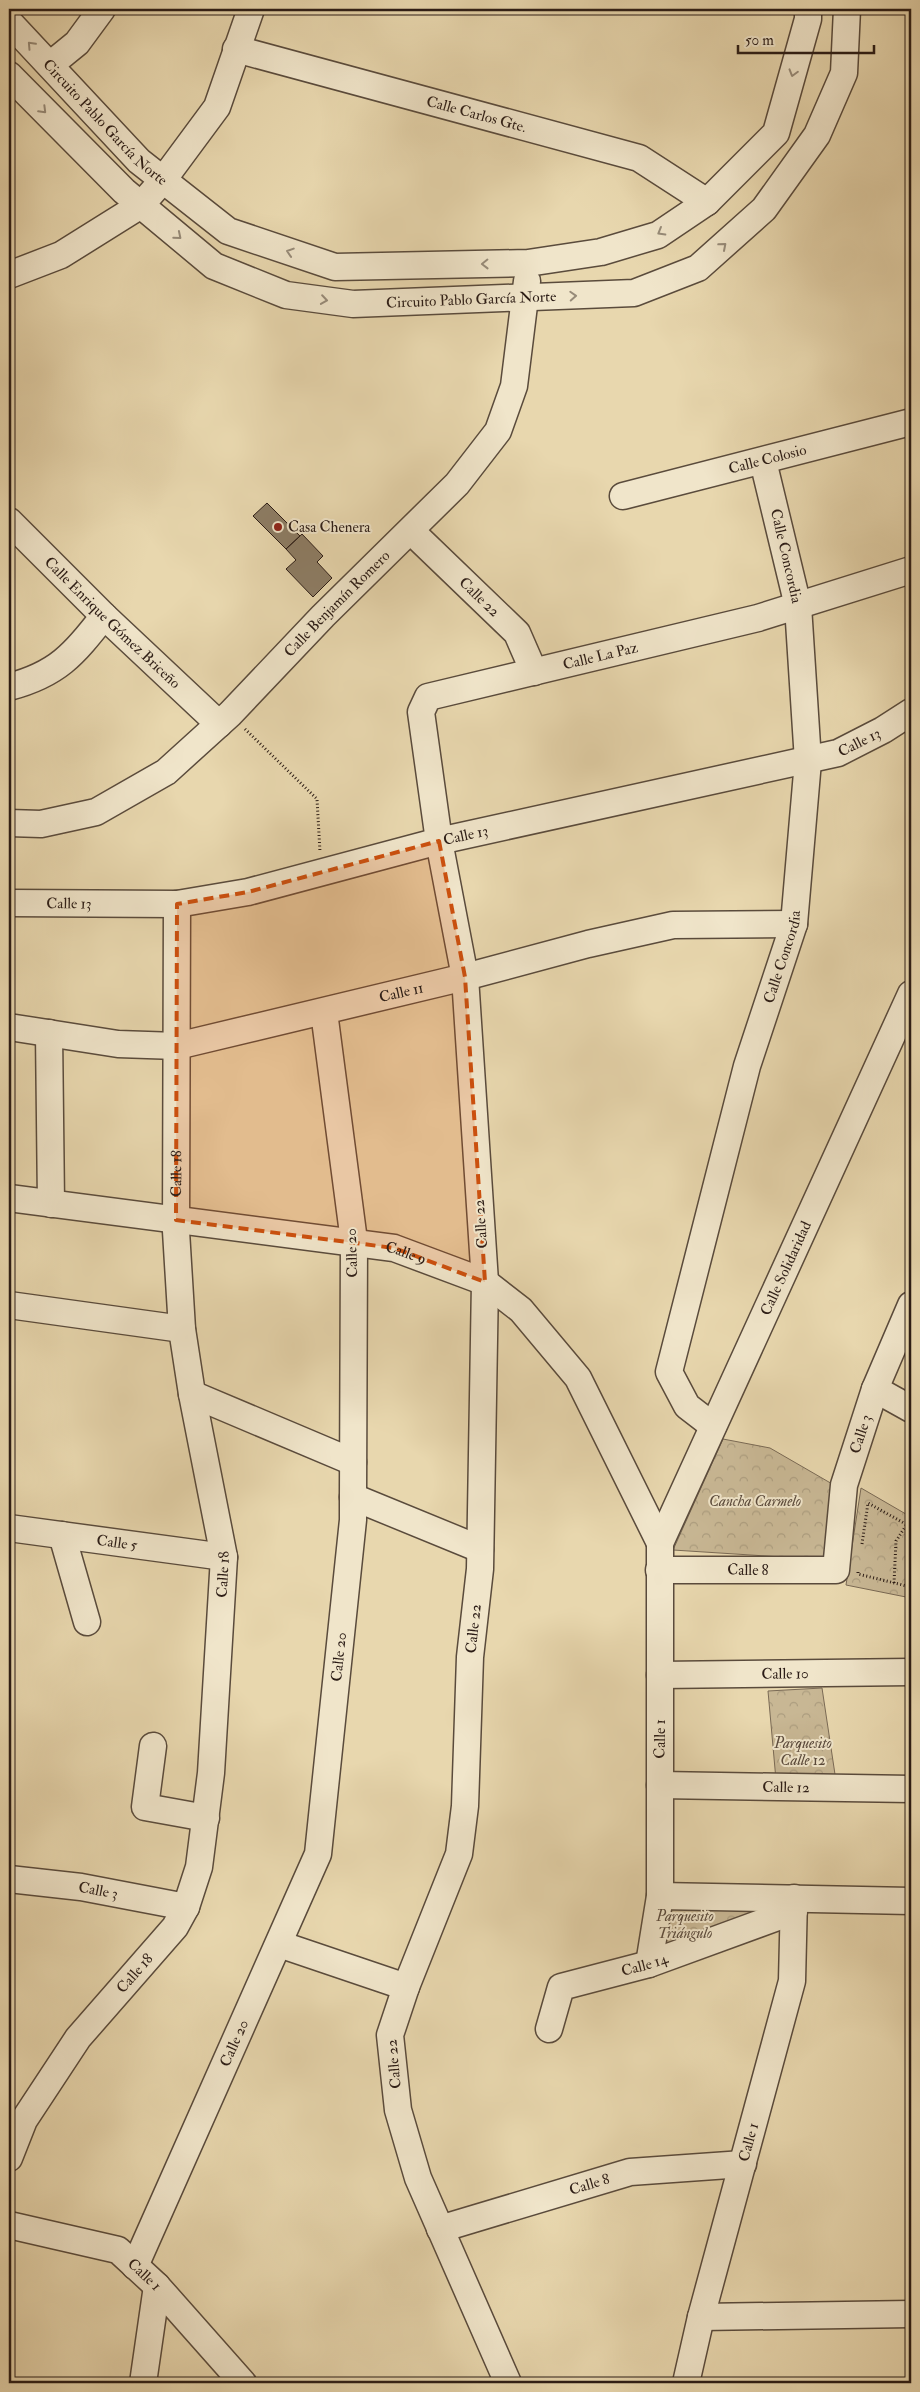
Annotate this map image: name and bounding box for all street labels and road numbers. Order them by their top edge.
street label: Circuito Pablo García Norte [39,55,171,189]
street label: Calle Carlos Gte. [424,91,529,137]
street label: Circuito Pablo García Norte [386,287,557,312]
street label: Calle Colosio [726,440,808,478]
street label: Calle Concordia [766,507,806,606]
street label: Calle Benjamín Romero [280,546,394,661]
street label: Calle Enrique Gómez Briceño [40,552,185,693]
street label: Calle 22 [455,573,504,621]
street label: Calle La Paz [561,638,640,674]
street label: Calle 13 [835,723,884,761]
street label: Calle 13 [441,821,490,849]
street label: Calle 13 [46,894,92,913]
street label: Calle Concordia [759,909,805,1006]
street label: Calle 11 [377,978,425,1007]
street label: Calle 18 [167,1150,186,1197]
street label: Calle 22 [470,1198,492,1249]
street label: Calle Solidaridad [756,1218,816,1318]
street label: Calle 20 [342,1228,362,1278]
street label: Calle 9 [385,1238,429,1269]
street label: Calle 3 [845,1412,876,1456]
street label: Calle 5 [96,1530,139,1555]
street label: Calle 18 [212,1549,234,1598]
street label: Calle 8 [727,1561,769,1580]
street label: Calle 22 [461,1603,486,1654]
street label: Calle 20 [327,1631,351,1683]
street label: Calle 10 [761,1664,809,1683]
street label: Calle 1 [651,1719,670,1759]
street label: Calle 12 [762,1777,810,1797]
street label: Calle 3 [77,1877,120,1903]
street label: Calle 14 [619,1948,671,1980]
street label: Calle 18 [112,1949,157,1997]
street label: Calle 20 [215,2017,253,2069]
street label: Calle 22 [382,2038,406,2089]
street label: Calle 1 [734,2120,763,2164]
street label: Calle 8 [567,2169,612,2199]
street label: Calle 1 [124,2254,166,2294]

